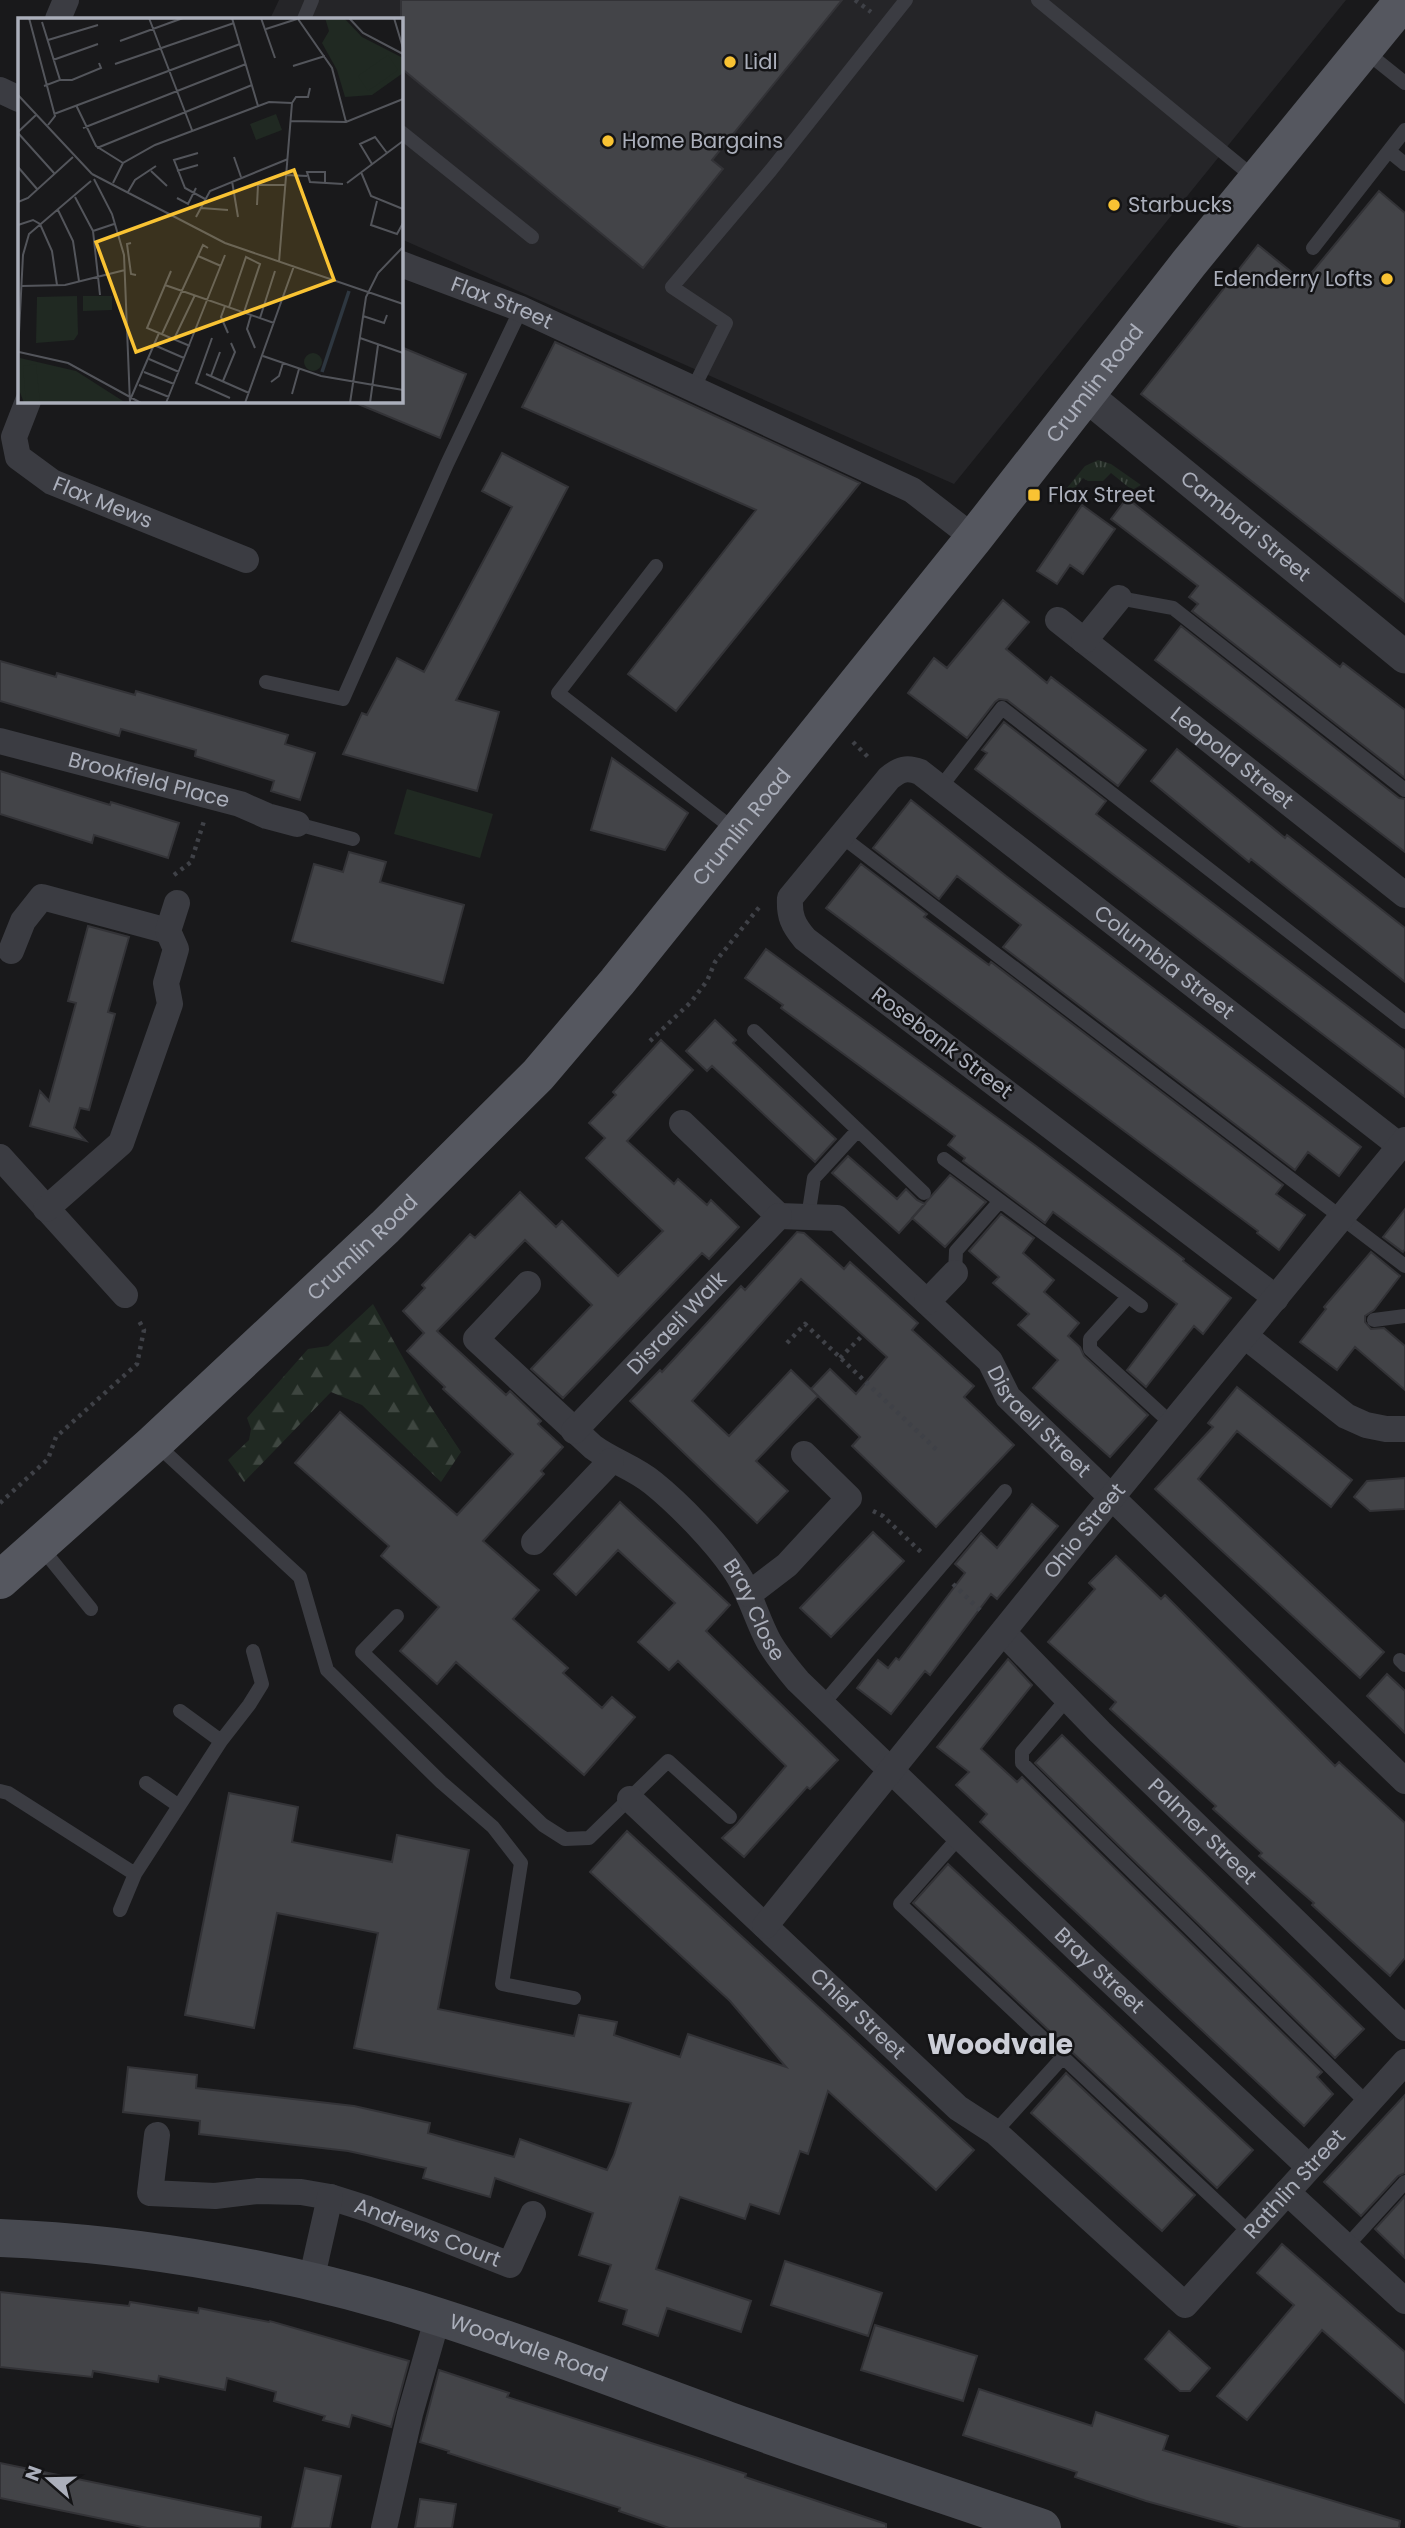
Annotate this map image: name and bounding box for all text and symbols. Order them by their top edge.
inset map [18,18,402,402]
place label: Lidl [744,47,778,76]
marker: Lidl [722,54,738,70]
place label: Home Bargains [622,126,783,155]
marker: Home Bargains [600,133,616,149]
place label: Starbucks [1128,190,1232,219]
marker: Starbucks [1106,197,1122,213]
place label: Edenderry Lofts [1213,264,1373,293]
street label: Flax Street [447,269,558,336]
marker: Edenderry Lofts [1379,271,1395,287]
street label: Crumlin Road [1039,318,1150,448]
street label: Cambrai Street [1174,464,1317,588]
street label: Flax Mews [49,469,157,535]
place label: Flax Street [1048,480,1155,509]
marker: Flax Street [1026,487,1042,503]
street label: Leopold Street [1165,700,1300,815]
street label: Brookfield Place [65,745,233,815]
street label: Crumlin Road [685,762,797,892]
street label: Columbia Street [1088,898,1241,1026]
street label: Rosebank Street [866,980,1019,1105]
street label: Crumlin Road [300,1187,424,1307]
street label: Disraeli Walk [620,1265,733,1381]
street label: Disraeli Street [980,1360,1098,1484]
street label: Ohio Street [1036,1476,1132,1585]
street label: Bray Close [717,1552,792,1667]
street label: Palmer Street [1142,1771,1264,1891]
street label: Bray Street [1048,1920,1151,2020]
street label: Chief Street [804,1961,912,2066]
district label: Woodvale [927,2025,1073,2064]
street label: Rathlin Street [1237,2122,1352,2245]
street label: Andrews Court [351,2191,505,2274]
street label: Woodvale Road [446,2306,612,2389]
north arrow [14,2444,84,2514]
text: N [18,2462,49,2485]

